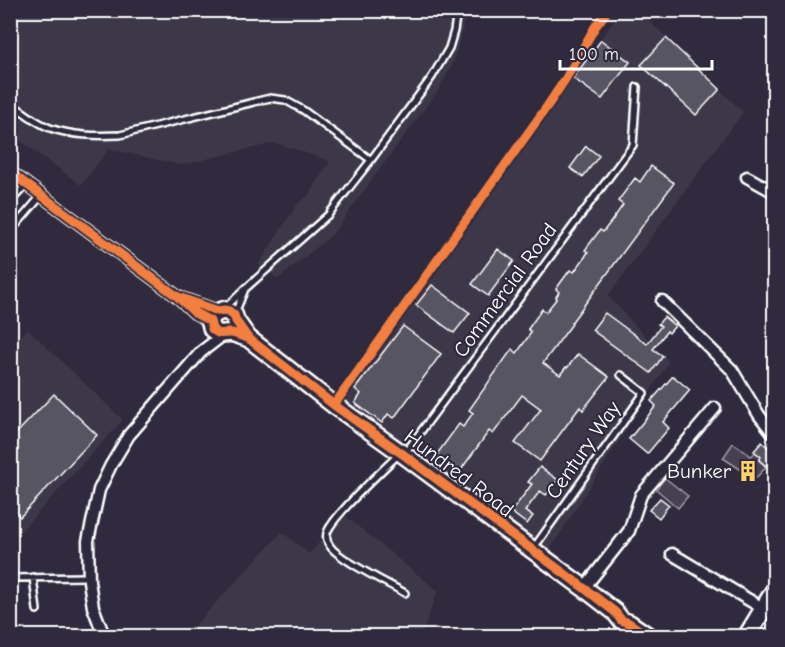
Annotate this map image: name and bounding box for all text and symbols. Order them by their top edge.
scale bar [560,33,712,71]
text: 100 m [569,44,619,65]
street label: Commercial Road [448,218,562,362]
street label: Century Way [541,396,626,503]
street label: Hundred Road [400,424,518,522]
place label: Bunker [667,459,732,483]
building icon: Bunker [736,459,760,483]

